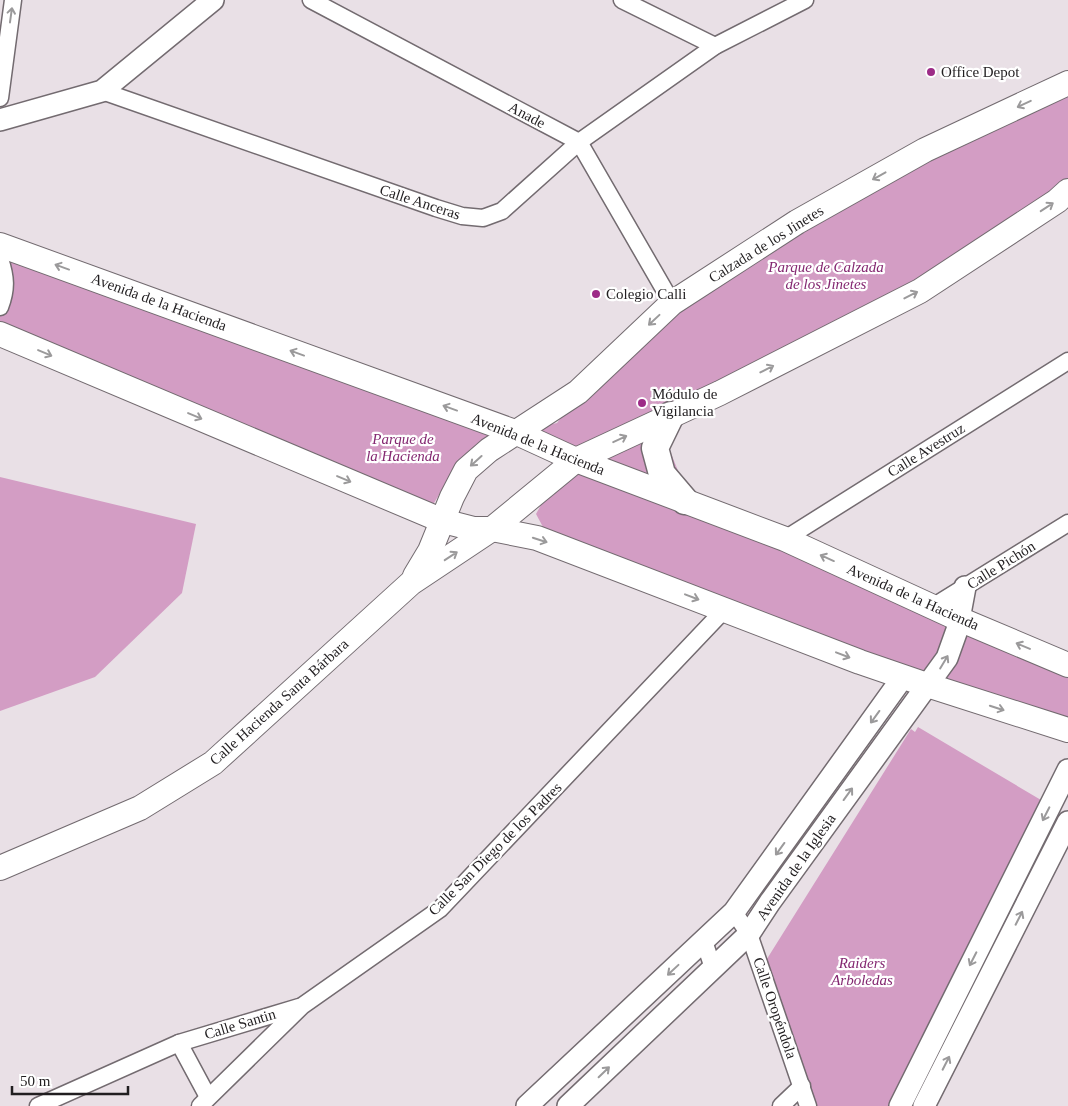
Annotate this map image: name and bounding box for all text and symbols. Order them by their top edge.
one-way arrow [6,7,16,23]
place label: Office Depot [941,64,1020,80]
marker: Office Depot [925,66,937,78]
street label: Anade [506,99,548,131]
one-way arrow [1017,100,1032,109]
one-way arrow [871,171,886,181]
street label: Calle Anceras [378,181,462,223]
one-way arrow [1040,201,1054,211]
street label: Calzada de los Jinetes [706,202,826,286]
park label: Parque de Calzada de los Jinetes [767,259,884,292]
one-way arrow [55,262,70,271]
street label: Avenida de la Hacienda [89,270,229,334]
place label: Colegio Calli [606,286,686,302]
marker: Colegio Calli [590,288,602,300]
one-way arrow [903,290,918,299]
one-way arrow [648,314,660,326]
one-way arrow [290,348,305,357]
one-way arrow [37,349,52,358]
one-way arrow [759,364,774,374]
place label: Módulo de Vigilancia [652,386,718,419]
marker: Módulo de Vigilancia [636,397,648,409]
one-way arrow [443,403,458,412]
street label: Avenida de la Hacienda [469,410,607,478]
one-way arrow [187,412,202,422]
street label: Calle Avestruz [885,420,968,480]
park label: Parque de la Hacienda [366,431,440,464]
one-way arrow [612,434,627,443]
one-way arrow [469,455,482,467]
one-way arrow [336,475,351,485]
one-way arrow [531,535,547,545]
street label: Calle Pichón [964,538,1038,592]
one-way arrow [444,550,458,560]
one-way arrow [820,553,835,563]
street label: Avenida de la Hacienda [845,561,982,633]
one-way arrow [684,592,699,602]
street label: Calle Hacienda Santa Bárbara [207,635,352,768]
one-way arrow [1016,640,1031,650]
one-way arrow [835,651,851,660]
one-way arrow [939,656,949,670]
one-way arrow [989,703,1005,713]
one-way arrow [870,710,880,724]
street label: Calle San Diego de los Padres [425,779,565,919]
one-way arrow [843,788,854,801]
one-way arrow [1041,806,1050,821]
street label: Avenida de la Iglesia [753,811,839,923]
one-way arrow [775,842,785,856]
one-way arrow [1014,910,1024,925]
one-way arrow [968,951,977,966]
street label: Calle Oropéndola [750,955,800,1061]
park label: Raiders Arboledas [830,955,893,988]
one-way arrow [666,964,679,976]
street label: Calle Santin [202,1005,278,1042]
one-way arrow [941,1055,951,1070]
scale bar [12,1064,129,1096]
one-way arrow [597,1066,610,1078]
text: 50 m [20,1073,51,1089]

